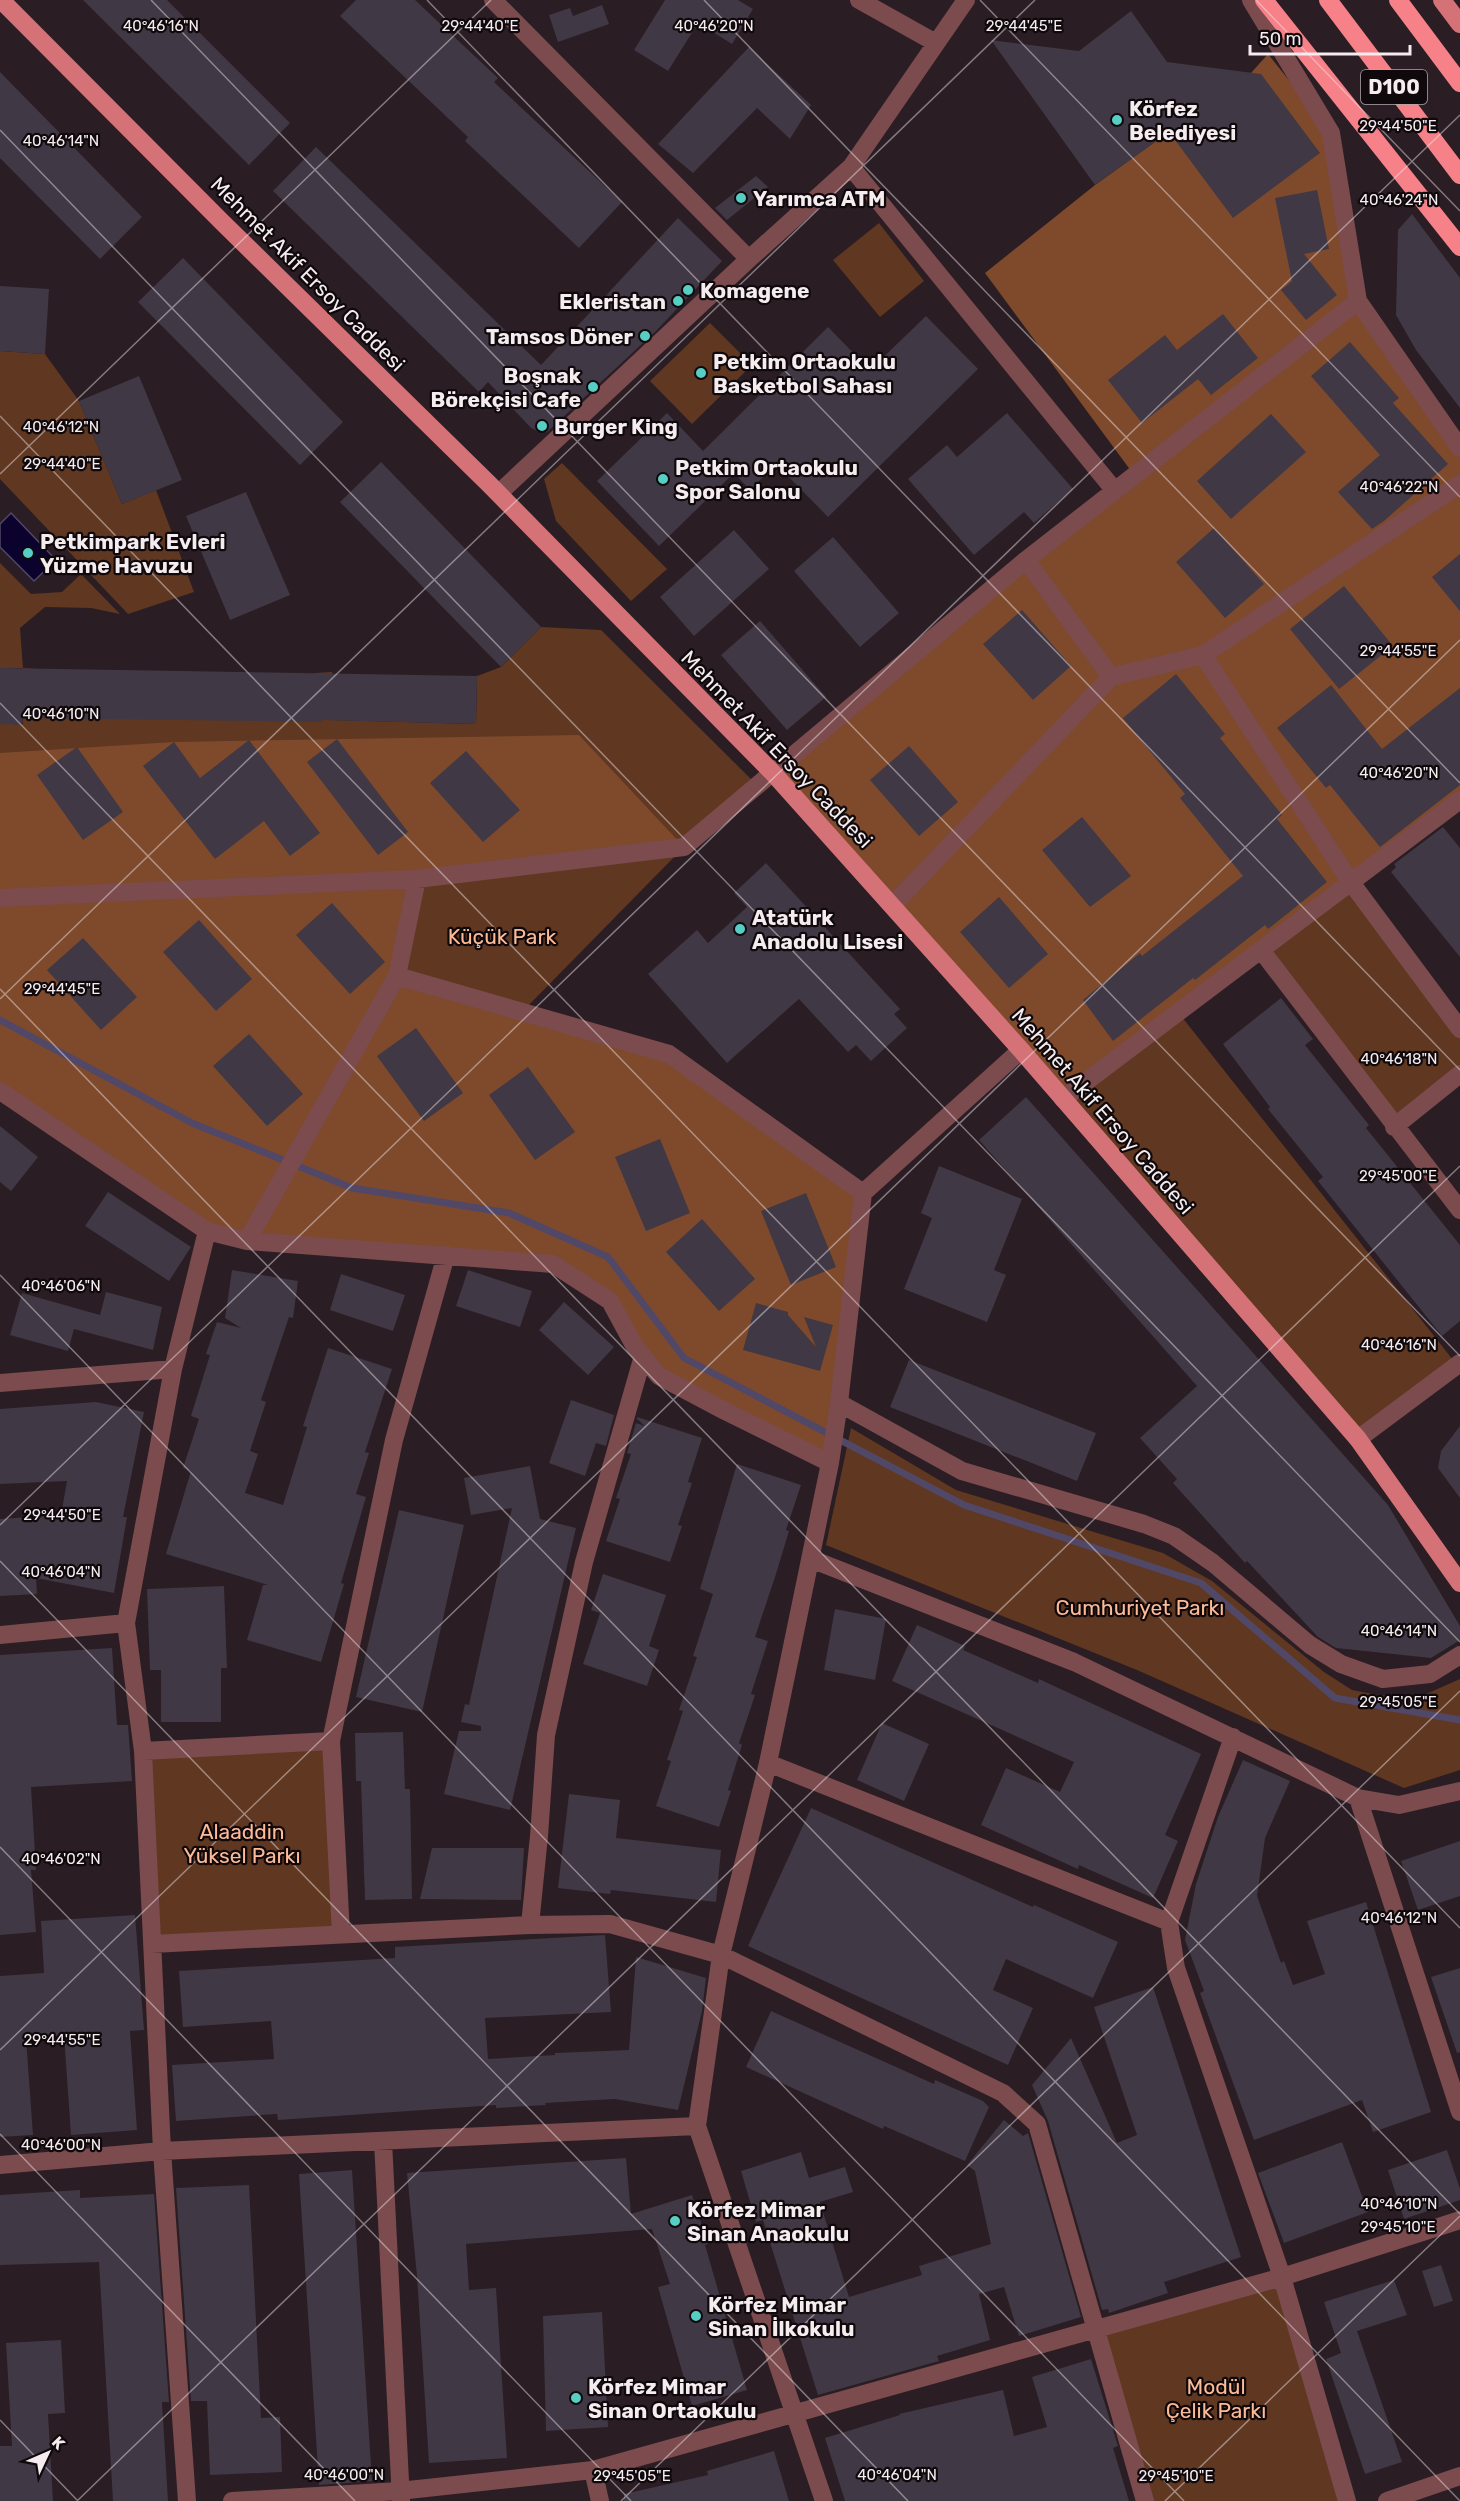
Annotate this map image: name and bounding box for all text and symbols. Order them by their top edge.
text: 40°46'16"N [123,17,199,35]
text: 29°44'40"E [441,17,519,35]
text: 40°46'20"N [674,17,754,35]
text: 29°44'45"E [986,17,1062,35]
scale bar [1250,18,1410,56]
text: 50 m [1259,28,1302,50]
road number: D100 [1361,70,1427,104]
place label: Körfez Belediyesi [1129,96,1236,145]
marker: Körfez Belediyesi [1110,113,1124,127]
text: 29°44'50"E [1359,117,1437,135]
text: 40°46'14"N [23,132,99,150]
street label: Mehmet Akif Ersoy Caddesi [206,172,410,376]
place label: Yarımca ATM [753,186,885,211]
marker: Yarımca ATM [734,191,748,205]
text: 40°46'24"N [1360,191,1438,209]
place label: Komagene [700,278,810,303]
marker: Komagene [681,283,695,297]
place label: Ekleristan [559,289,666,314]
marker: Ekleristan [671,294,685,308]
place label: Tamsos Döner [486,324,633,349]
marker: Tamsos Döner [638,329,652,343]
place label: Petkim Ortaokulu Basketbol Sahası [713,349,896,398]
place label: Boşnak Börekçisi Cafe [431,363,582,412]
marker: Petkim Ortaokulu Basketbol Sahası [694,366,708,380]
marker: Boşnak Börekçisi Cafe [586,380,600,394]
place label: Burger King [554,414,678,439]
text: 40°46'12"N [23,418,99,436]
marker: Burger King [535,419,549,433]
text: 29°44'40"E [23,455,101,473]
place label: Petkim Ortaokulu Spor Salonu [675,455,858,504]
marker: Petkim Ortaokulu Spor Salonu [656,472,670,486]
text: 40°46'22"N [1360,478,1438,496]
place label: Petkimpark Evleri Yüzme Havuzu [40,529,225,578]
marker: Petkimpark Evleri Yüzme Havuzu [21,546,35,560]
text: 29°44'55"E [1360,642,1436,660]
street label: Mehmet Akif Ersoy Caddesi [676,645,878,853]
text: 40°46'10"N [22,705,100,723]
text: 40°46'20"N [1359,764,1439,782]
place label: Atatürk Anadolu Lisesi [752,905,903,954]
marker: Atatürk Anadolu Lisesi [733,922,747,936]
park label: Küçük Park [448,924,556,949]
text: 29°44'45"E [24,980,100,998]
street label: Mehmet Akif Ersoy Caddesi [1007,1003,1199,1219]
text: 40°46'18"N [1360,1050,1438,1068]
text: 29°45'00"E [1359,1167,1437,1185]
text: 40°46'06"N [21,1277,101,1295]
text: 40°46'16"N [1361,1336,1437,1354]
text: 29°44'50"E [23,1506,101,1524]
text: 40°46'04"N [21,1563,101,1581]
park label: Cumhuriyet Parkı [1056,1595,1224,1620]
text: 40°46'14"N [1361,1622,1437,1640]
text: 29°45'05"E [1359,1693,1437,1711]
park label: Alaaddin Yüksel Parkı [184,1819,300,1868]
text: 40°46'02"N [21,1850,101,1868]
text: 40°46'12"N [1361,1909,1437,1927]
text: 29°44'55"E [24,2031,100,2049]
text: 40°46'00"N [21,2136,101,2154]
text: 40°46'10"N [1360,2195,1438,2213]
place label: Körfez Mimar Sinan Anaokulu [687,2197,849,2246]
marker: Körfez Mimar Sinan Anaokulu [668,2214,682,2228]
text: 29°45'10"E [1360,2218,1436,2236]
place label: Körfez Mimar Sinan İlkokulu [708,2292,854,2341]
marker: Körfez Mimar Sinan İlkokulu [689,2309,703,2323]
place label: Körfez Mimar Sinan Ortaokulu [588,2374,756,2423]
park label: Modül Çelik Parkı [1166,2374,1266,2423]
marker: Körfez Mimar Sinan Ortaokulu [569,2391,583,2405]
north arrow [18,2423,78,2483]
text: K [48,2433,69,2454]
text: 40°46'00"N [304,2466,384,2484]
text: 40°46'04"N [857,2466,937,2484]
text: 29°45'05"E [593,2467,671,2485]
text: 29°45'10"E [1138,2467,1214,2485]

